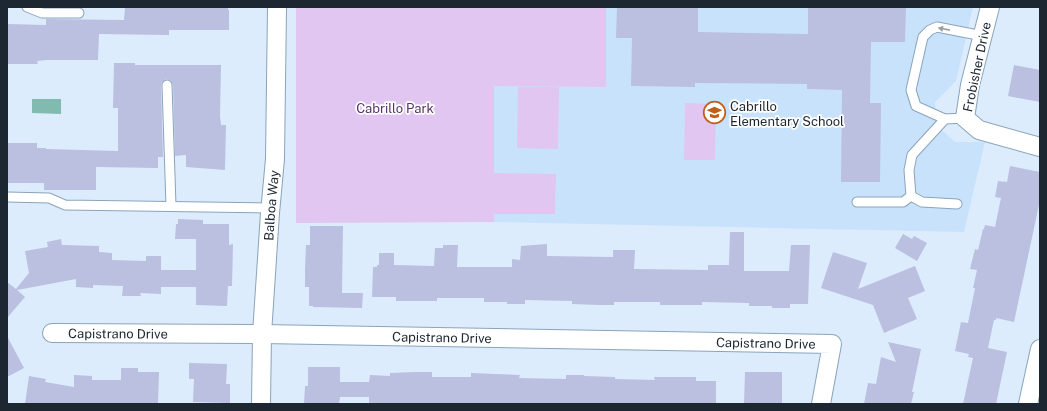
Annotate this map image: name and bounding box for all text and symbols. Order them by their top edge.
street label: Frobisher Drive [960,21,994,113]
one-way arrow [938,25,950,31]
place label: Cabrillo Elementary School [730,99,844,129]
school or university icon: Cabrillo Elementary School [702,100,728,126]
park label: Cabrillo Park [356,101,434,116]
street label: Balboa Way [261,169,281,241]
street label: Capistrano Drive [68,326,168,341]
street label: Capistrano Drive [392,329,492,346]
street label: Capistrano Drive [716,334,816,351]

